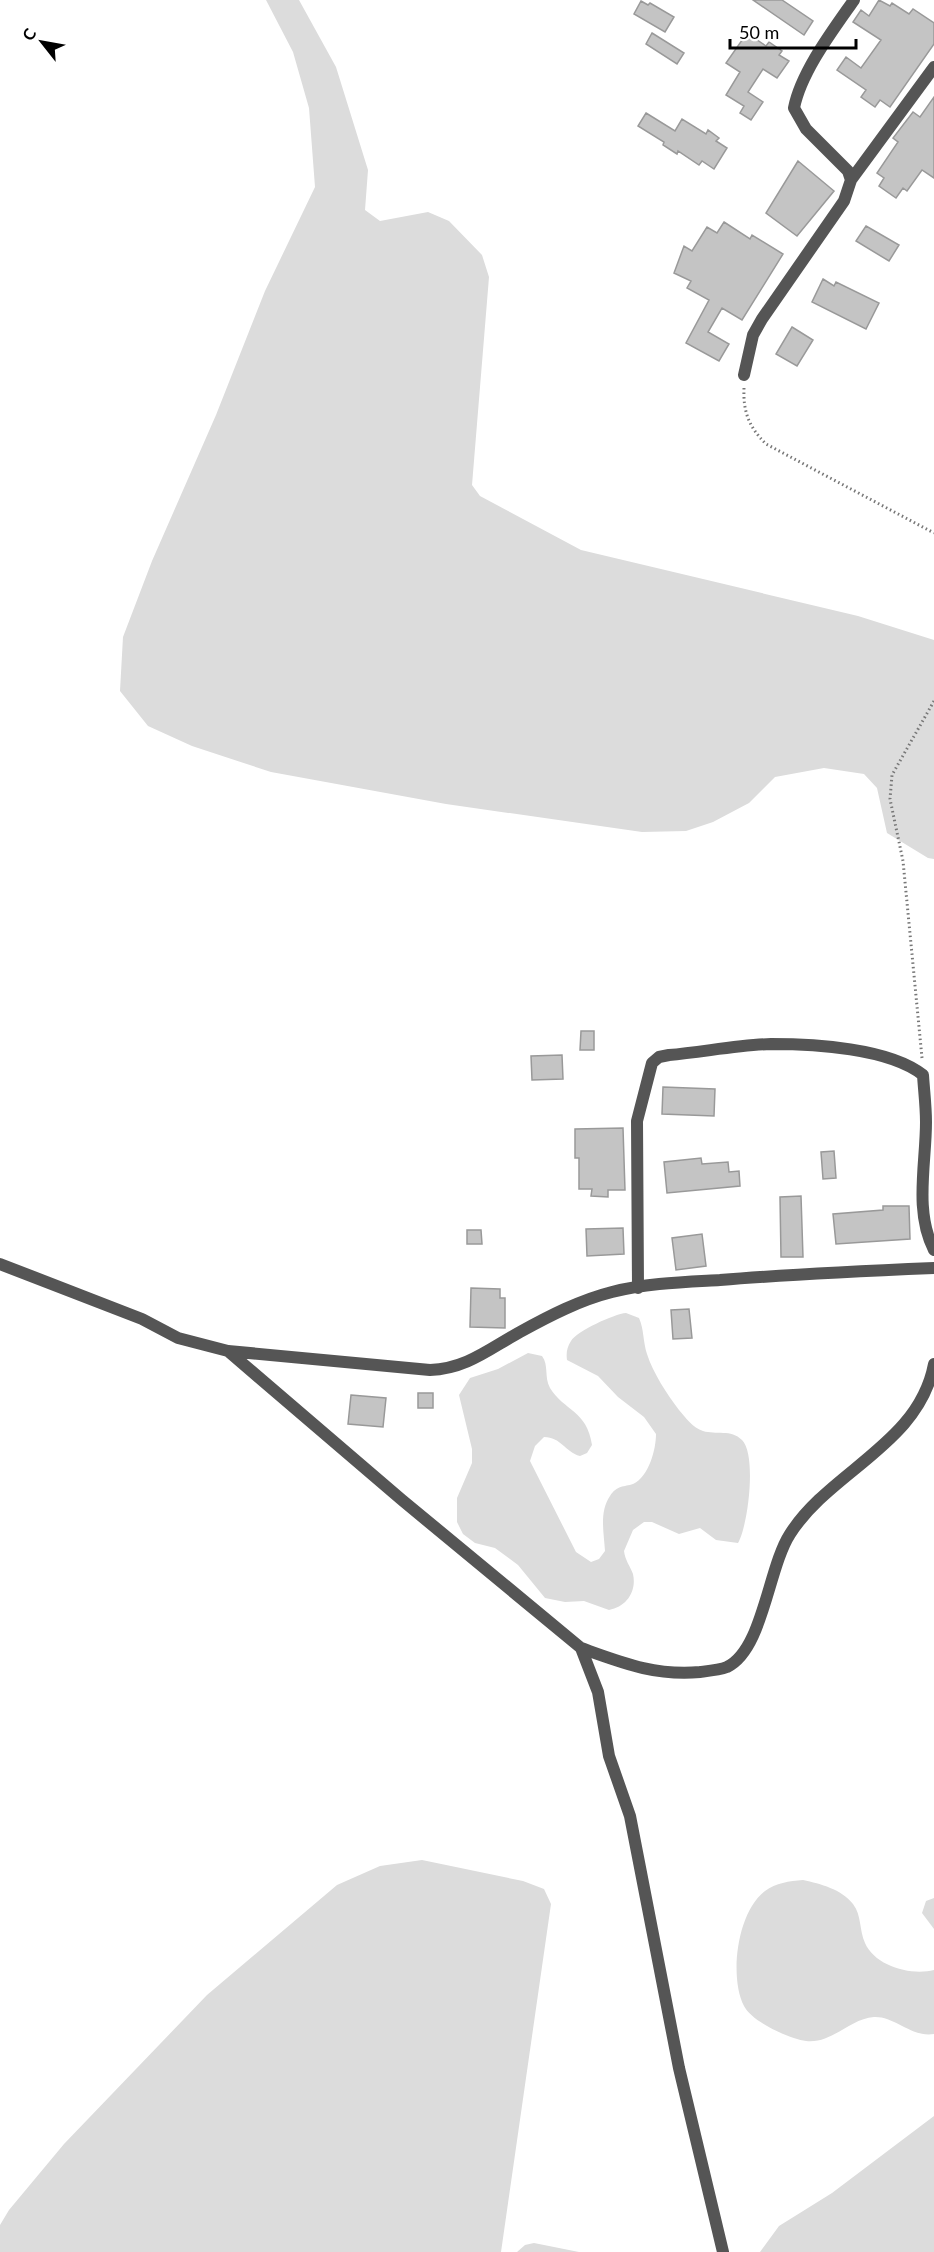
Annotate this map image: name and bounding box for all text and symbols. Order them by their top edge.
north arrow [12,12,72,72]
scale bar [730,12,856,50]
text: 50 m [739,21,779,43]
text: С [18,24,40,43]

